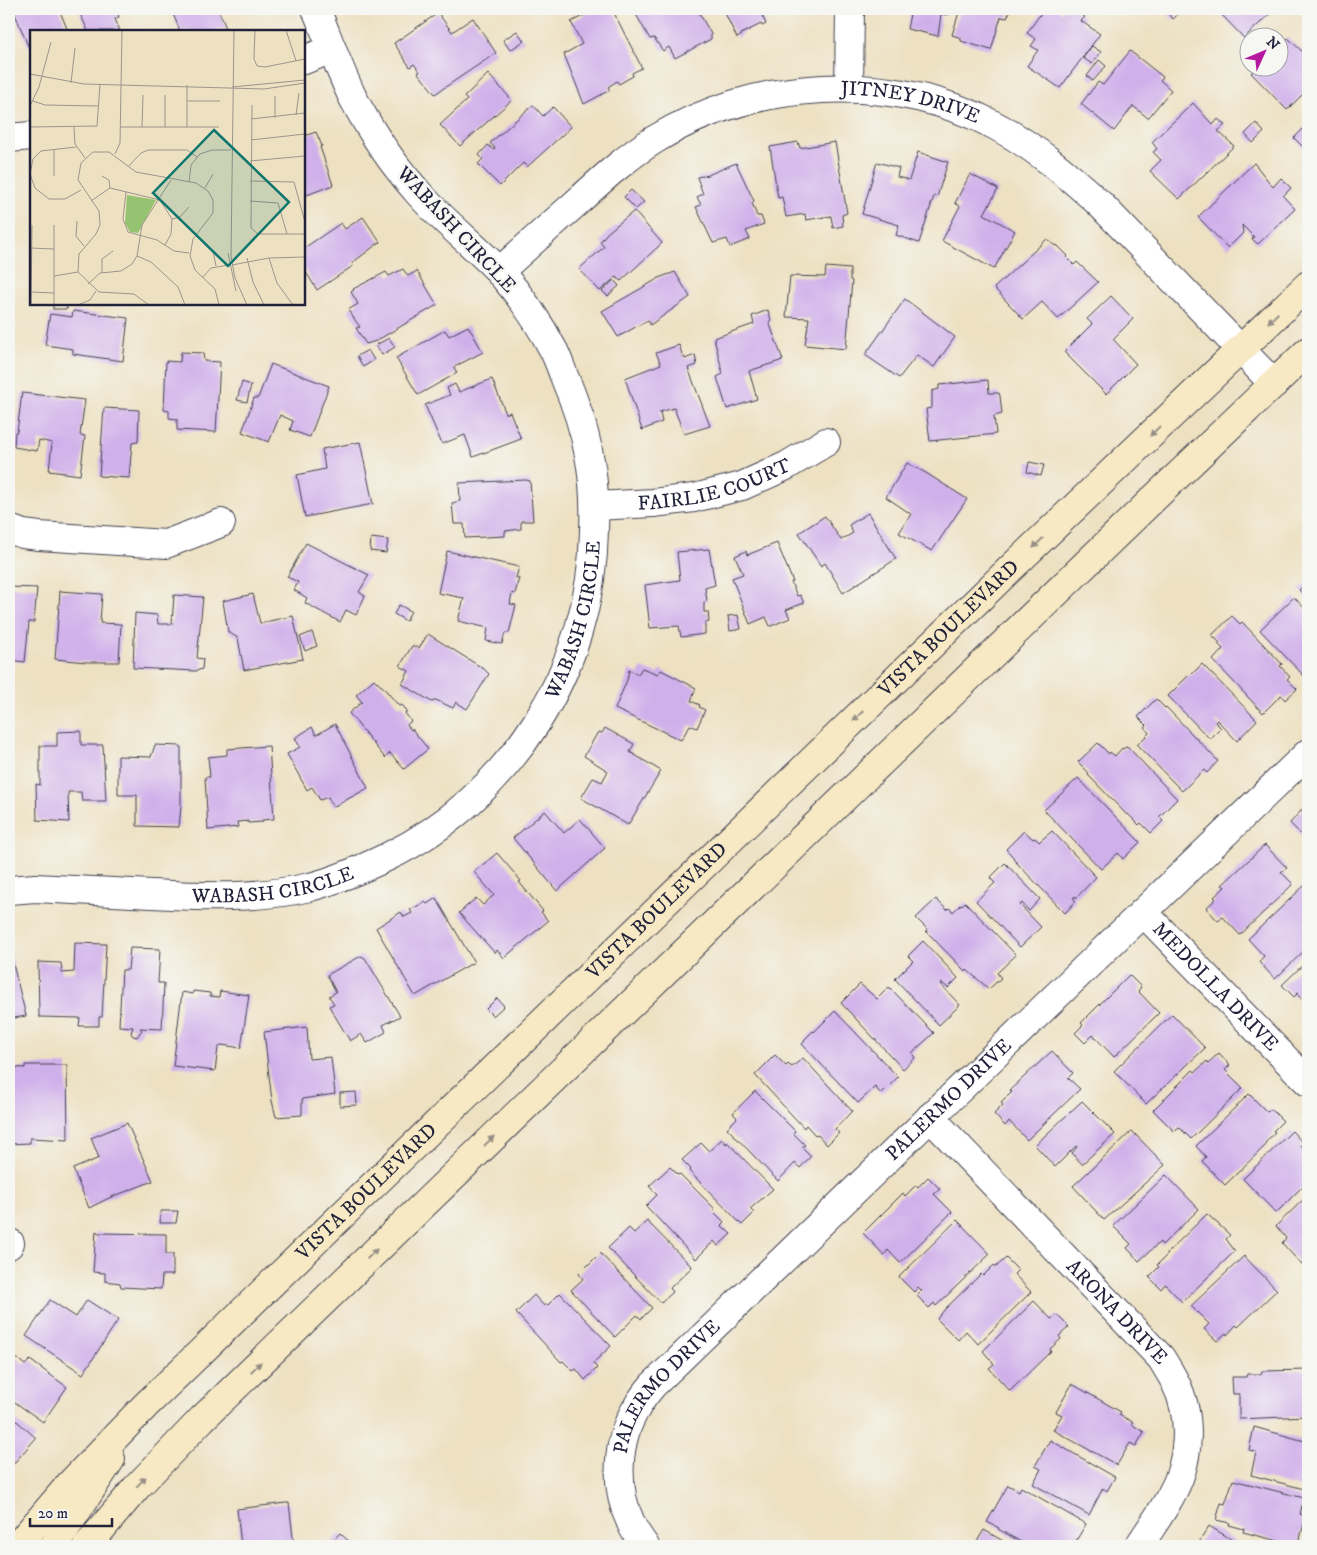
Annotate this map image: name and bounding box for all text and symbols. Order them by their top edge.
north arrow [1240,28,1290,78]
inset map [30,30,305,305]
text: N [1262,33,1283,54]
street label: JITNEY DRIVE [839,76,984,129]
street label: WABASH CIRCLE [390,161,521,298]
one-way arrow [1267,312,1279,324]
one-way arrow [1150,425,1162,437]
street label: FAIRLIE COURT [637,453,795,516]
one-way arrow [1032,537,1044,549]
street label: WABASH CIRCLE [539,540,606,704]
street label: VISTA BOULEVARD [872,554,1024,703]
one-way arrow [852,710,864,722]
street label: VISTA BOULEVARD [580,837,733,985]
street label: WABASH CIRCLE [190,861,357,909]
street label: MEDOLLA DRIVE [1147,917,1284,1057]
street label: PALERMO DRIVE [881,1033,1017,1166]
street label: VISTA BOULEVARD [290,1118,442,1266]
one-way arrow [483,1135,495,1147]
one-way arrow [366,1248,378,1260]
street label: ARONA DRIVE [1061,1254,1173,1370]
street label: PALERMO DRIVE [608,1314,725,1456]
one-way arrow [249,1361,261,1373]
one-way arrow [135,1477,147,1489]
scale bar [30,1495,112,1527]
text: 20 m [38,1504,68,1523]

